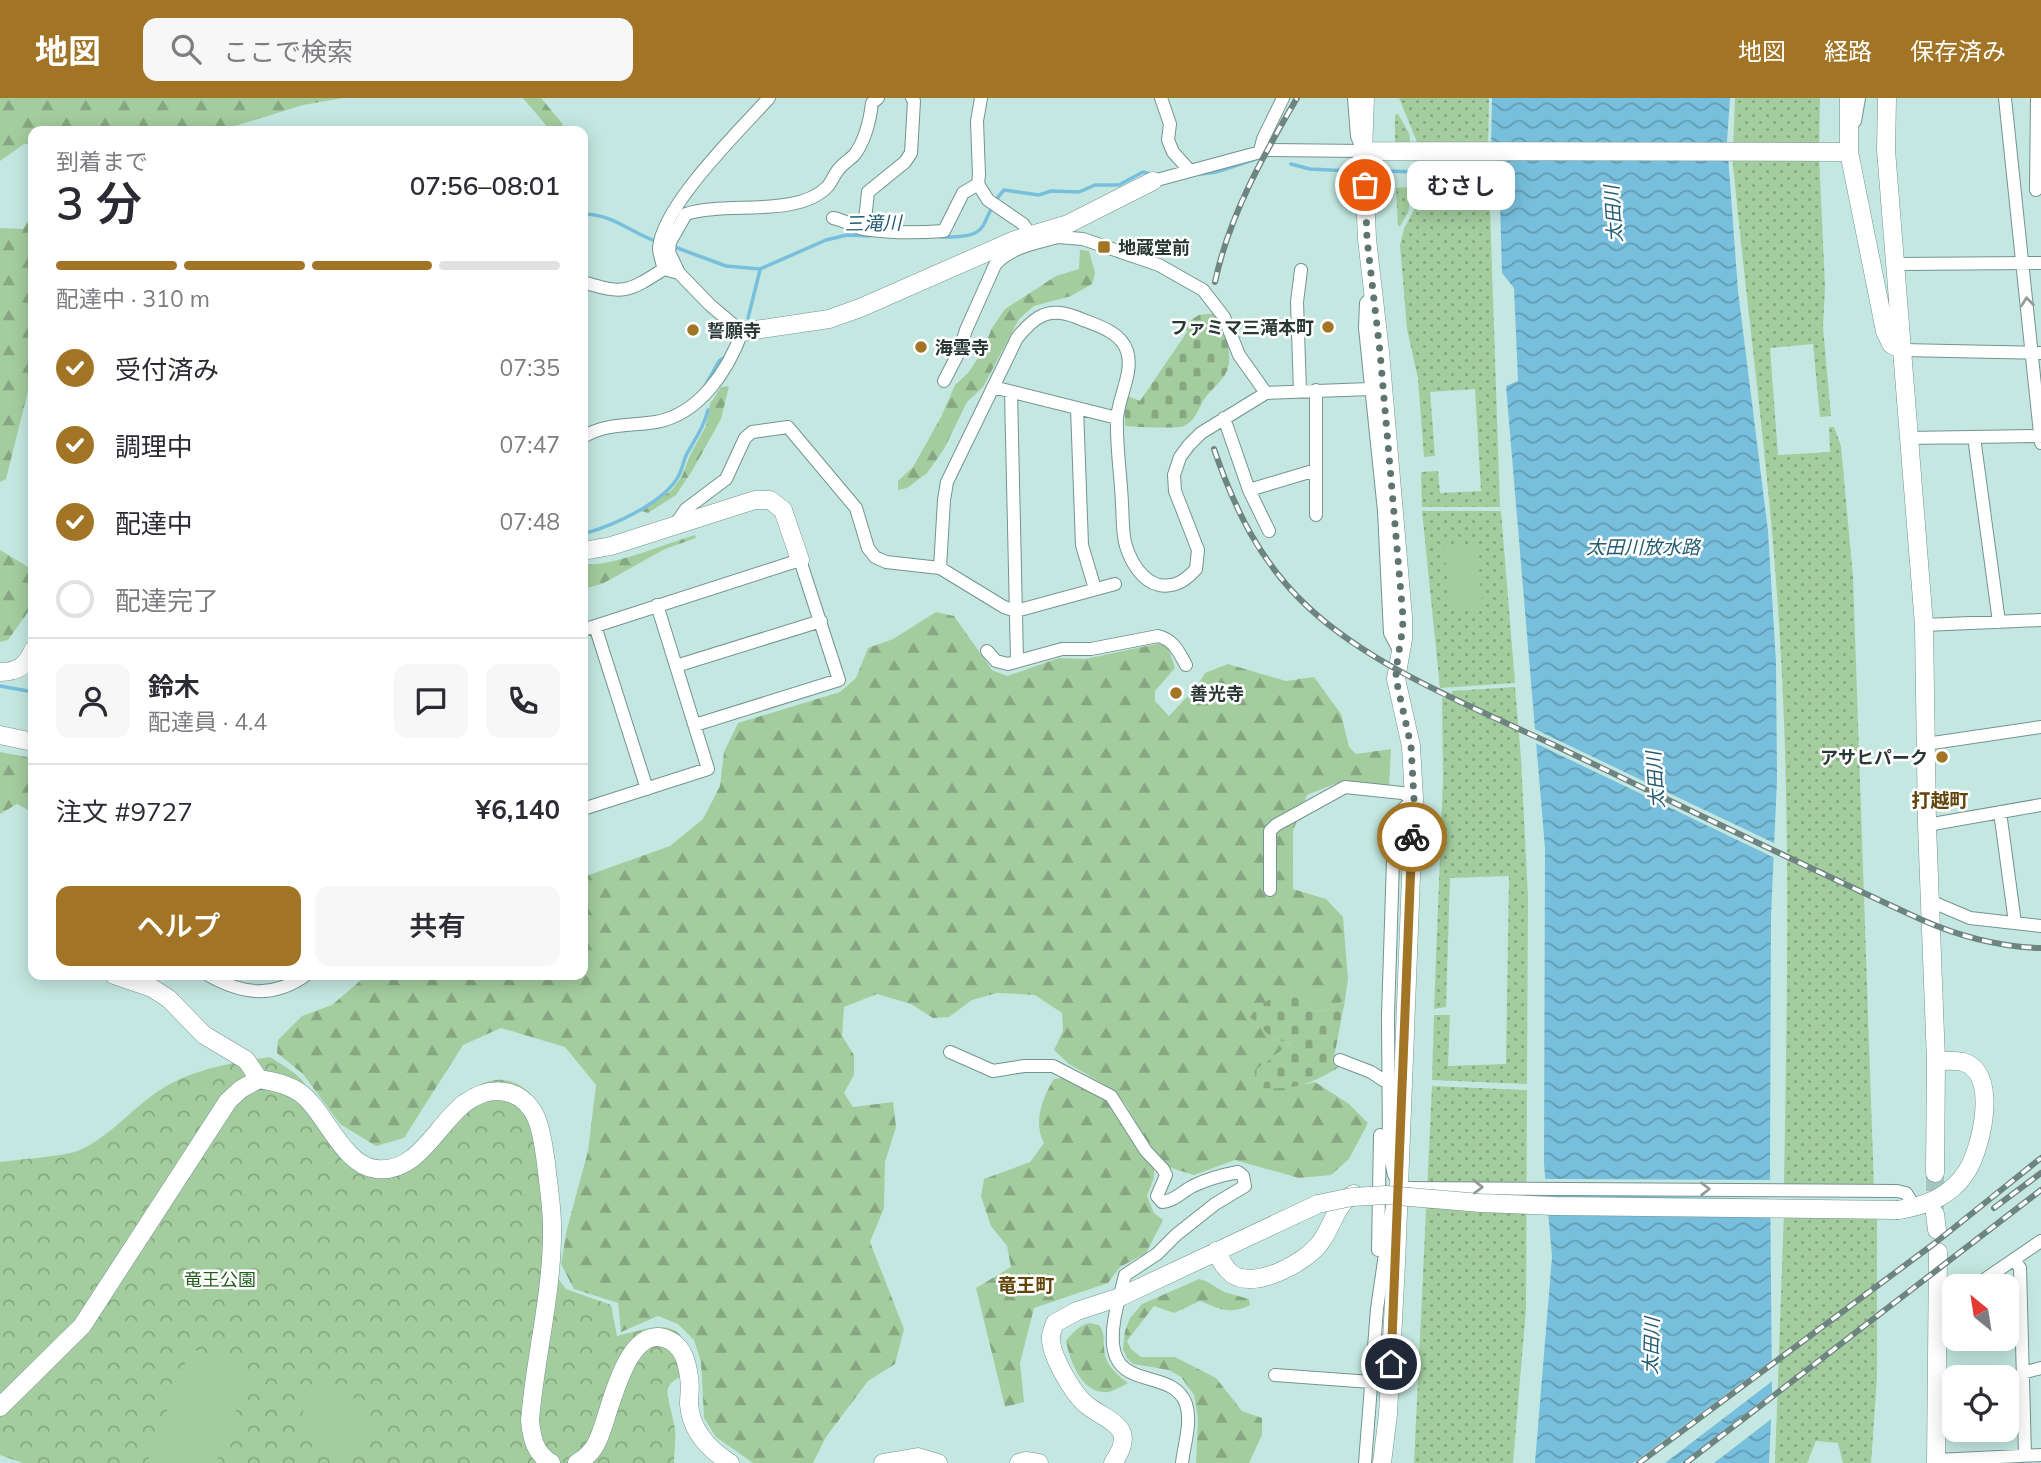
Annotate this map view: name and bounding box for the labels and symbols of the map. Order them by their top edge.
pin [1335,155,1395,215]
callout: むさし [1407,160,1516,210]
water label: 太田川 [1599,183,1627,243]
water label: 三滝川 [844,210,904,235]
place label: 地蔵堂前 [1118,236,1190,259]
marker: 地蔵堂前 [1096,239,1112,255]
one-way arrow [2019,297,2034,308]
place label: ファミマ三滝本町 [1170,316,1314,339]
place label: 誓願寺 [707,319,761,342]
marker: ファミマ三滝本町 [1320,319,1336,335]
marker: 誓願寺 [685,322,701,338]
place label: 海雲寺 [935,336,989,359]
marker: 海雲寺 [913,339,929,355]
water label: 太田川放水路 [1586,535,1702,559]
place label: 善光寺 [1190,682,1244,705]
marker: 善光寺 [1168,685,1184,701]
place label: アサヒパーク [1820,746,1928,769]
water label: 太田川 [1641,749,1669,809]
marker: アサヒパーク [1934,749,1950,765]
district label: 打越町 [1911,788,1969,812]
courier [1377,802,1447,872]
one-way arrow [1473,1179,1483,1195]
one-way arrow [1700,1181,1711,1197]
park label: 竜王公園 [184,1268,256,1291]
district label: 竜王町 [997,1273,1055,1297]
north arrow [1942,1274,2020,1351]
water label: 太田川 [1638,1315,1664,1375]
pin [1361,1334,1421,1394]

